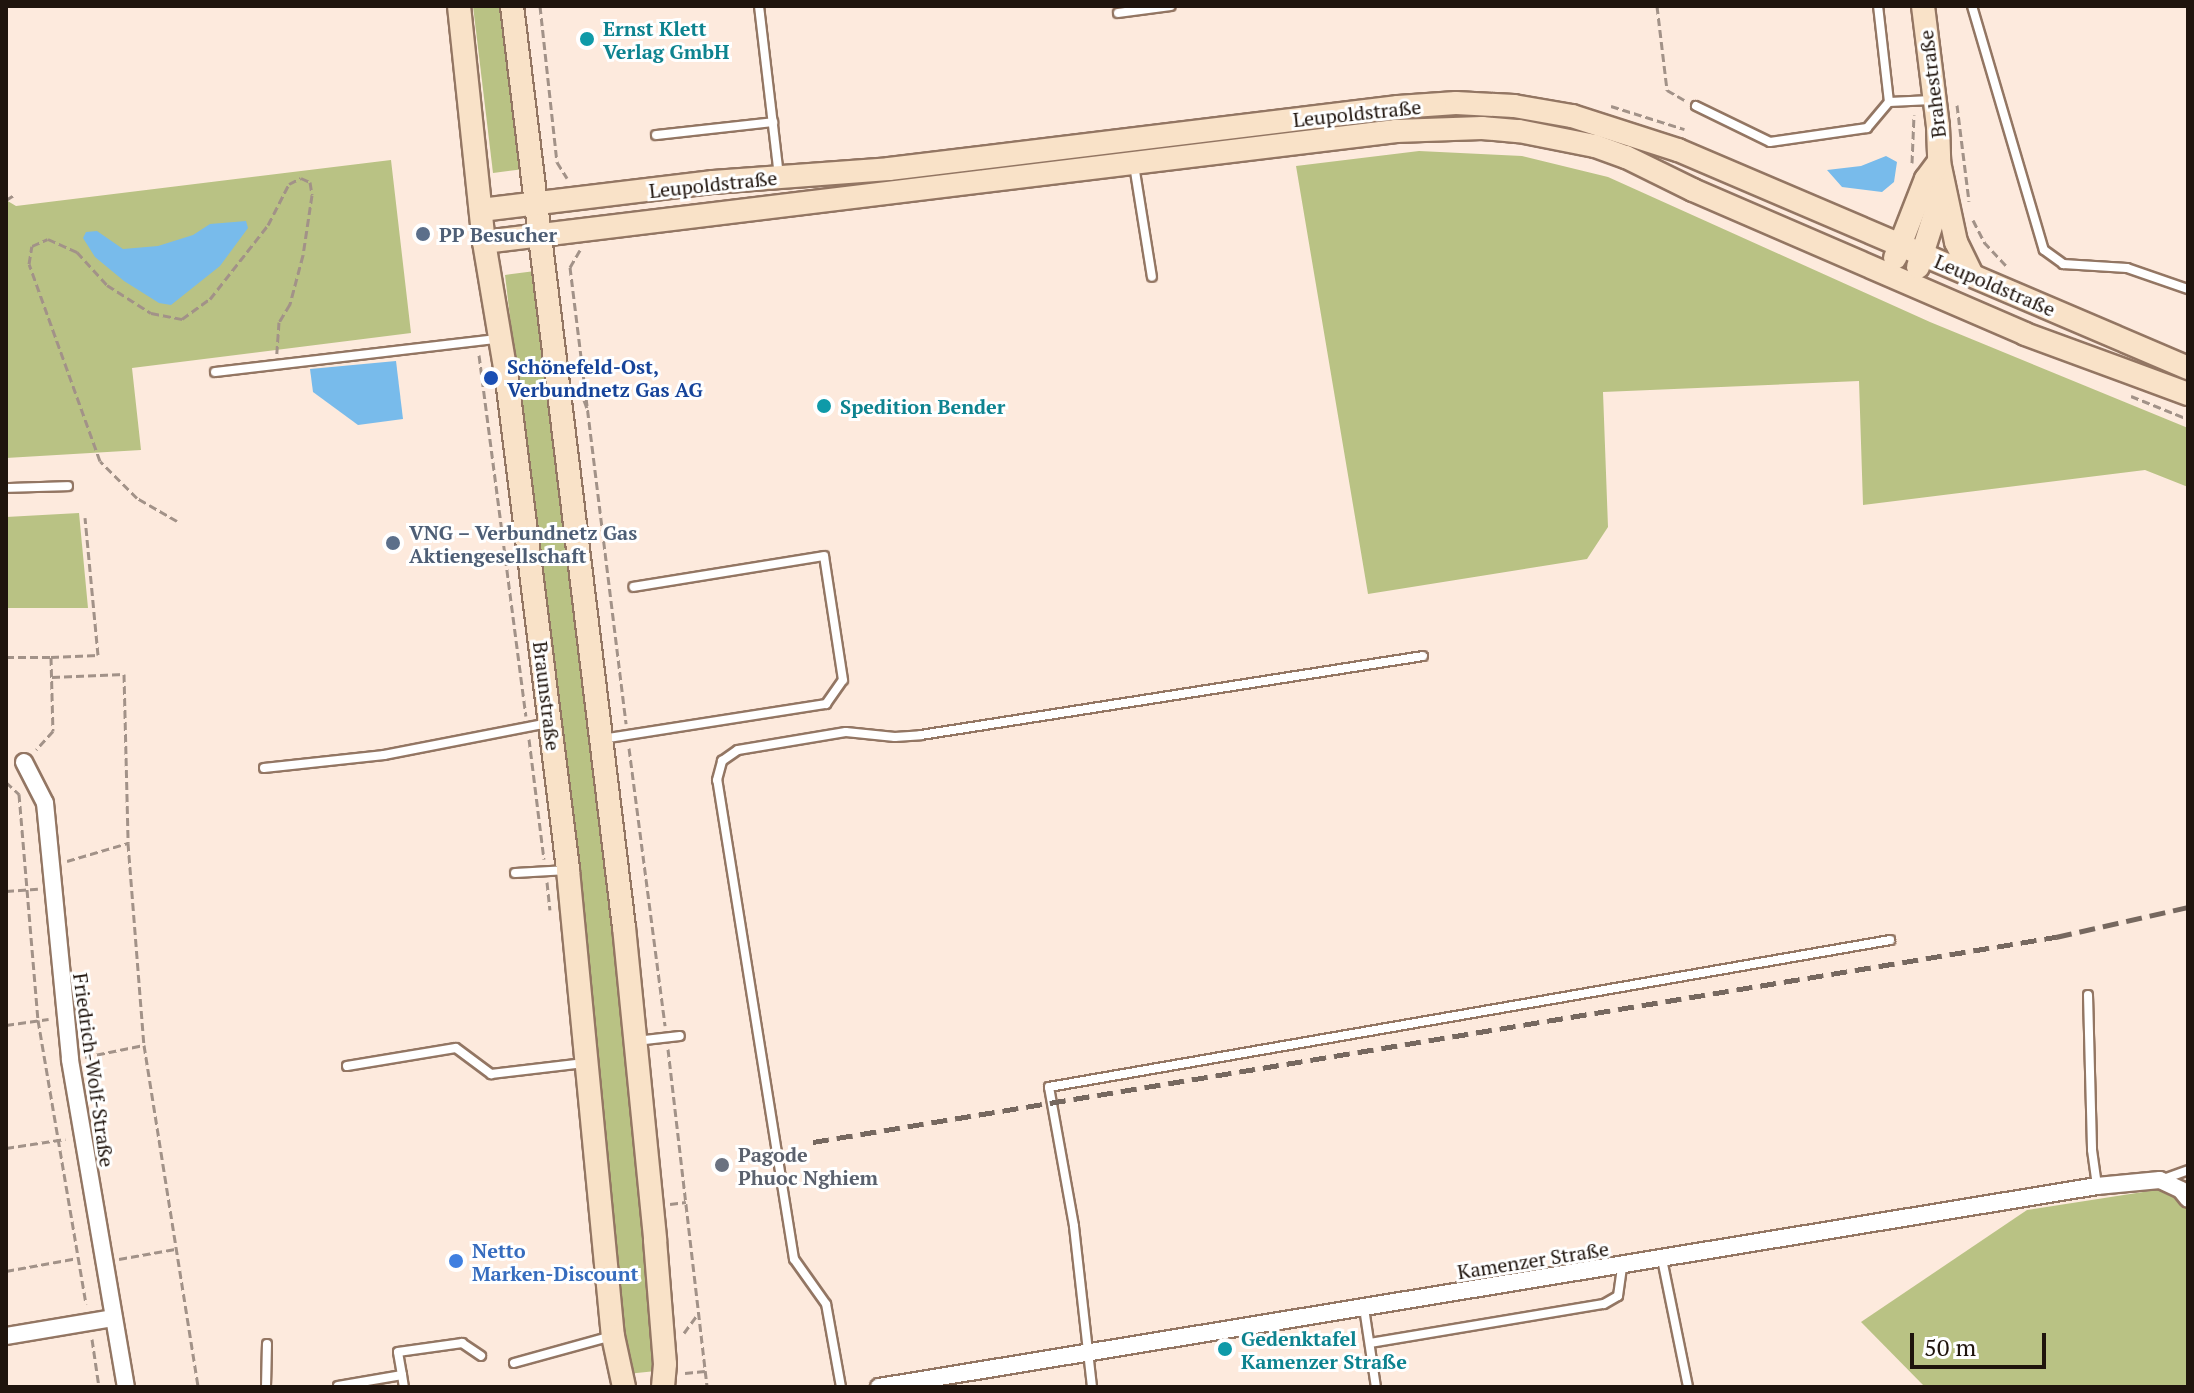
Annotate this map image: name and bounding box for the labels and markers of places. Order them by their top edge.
place label: Ernst Klett Verlag GmbH [603,16,729,63]
marker: Ernst Klett Verlag GmbH [578,30,596,48]
place label: PP Besucher [439,222,557,246]
marker: PP Besucher [414,225,432,243]
place label: Schönefeld-Ost, Verbundnetz Gas AG [507,354,703,401]
marker: Schönefeld-Ost, Verbundnetz Gas AG [482,369,500,387]
place label: Spedition Bender [840,394,1005,418]
marker: Spedition Bender [815,397,833,415]
place label: VNG – Verbundnetz Gas Aktiengesellschaft [409,520,639,567]
marker: VNG – Verbundnetz Gas Aktiengesellschaft [384,534,402,552]
place label: Pagode Phuoc Nghiem [738,1142,878,1189]
marker: Pagode Phuoc Nghiem [713,1156,731,1174]
place label: Netto Marken-Discount [472,1238,639,1285]
marker: Netto Marken-Discount [447,1252,465,1270]
place label: Gedenktafel Kamenzer Straße [1241,1326,1407,1373]
marker: Gedenktafel Kamenzer Straße [1216,1340,1234,1358]

